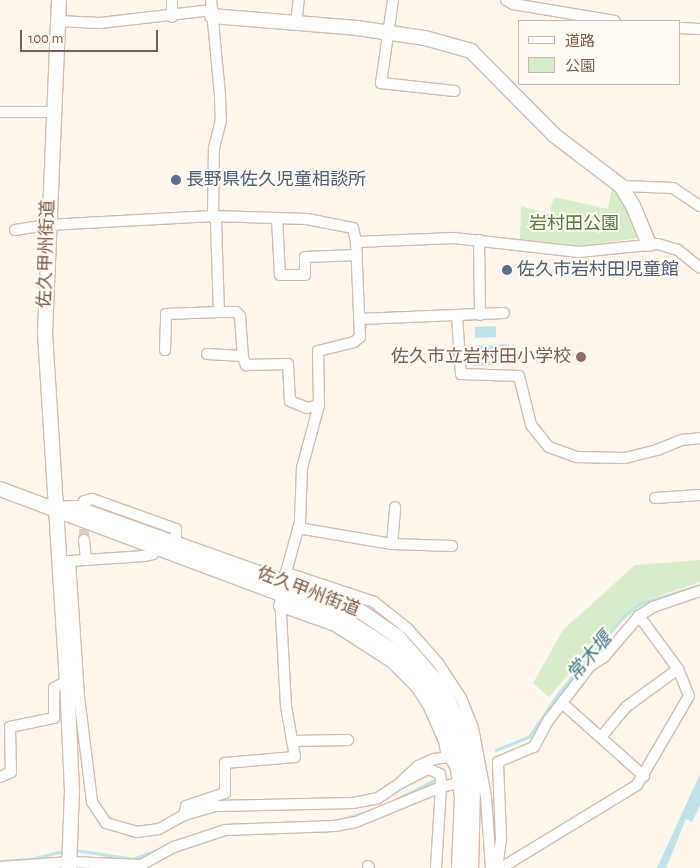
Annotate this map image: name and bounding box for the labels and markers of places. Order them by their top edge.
place label: 長野県佐久児童相談所 [186,169,366,191]
marker: 長野県佐久児童相談所 [170,174,182,186]
place label: 佐久市岩村田児童館 [517,259,679,281]
marker: 佐久市岩村田児童館 [501,264,513,276]
place label: 佐久市立岩村田小学校 [391,346,571,368]
marker: 佐久市立岩村田小学校 [575,351,587,363]

